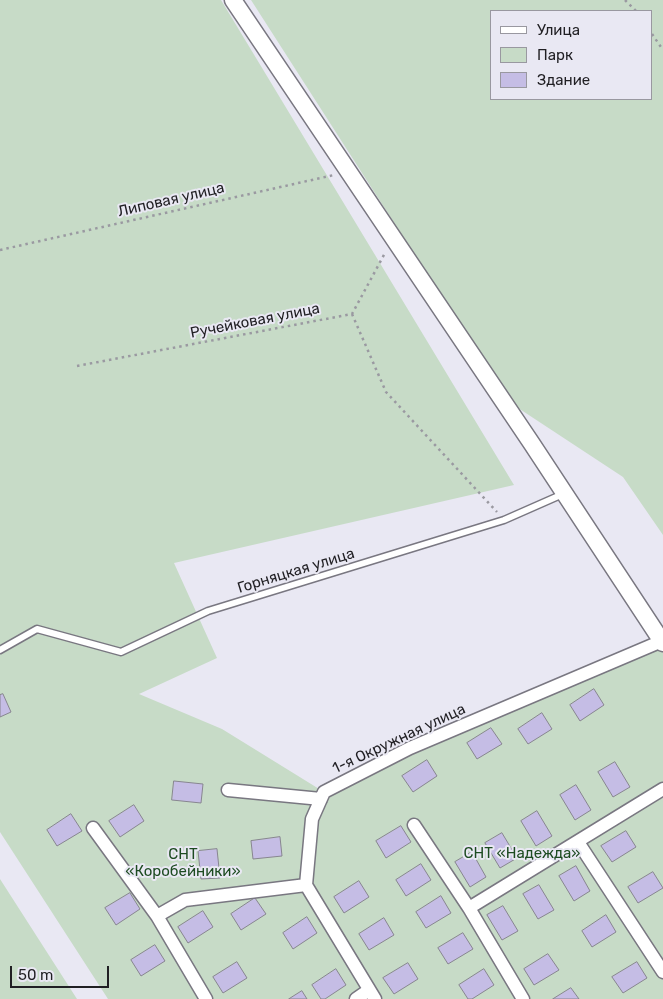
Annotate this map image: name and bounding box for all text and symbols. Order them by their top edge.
legend [490,10,653,100]
text: Улица [537,21,580,39]
text: Парк [537,46,573,64]
text: Здание [537,71,590,89]
street label: Липовая улица [116,179,226,221]
street label: Ручейковая улица [189,300,321,342]
street label: Горняцкая улица [235,545,357,597]
street label: 1-я Окружная улица [329,700,469,778]
park label: СНТ «Надежда» [464,845,580,863]
park label: СНТ «Коробейники» [125,846,241,881]
scale bar [12,956,111,988]
text: 50 m [18,966,53,984]

